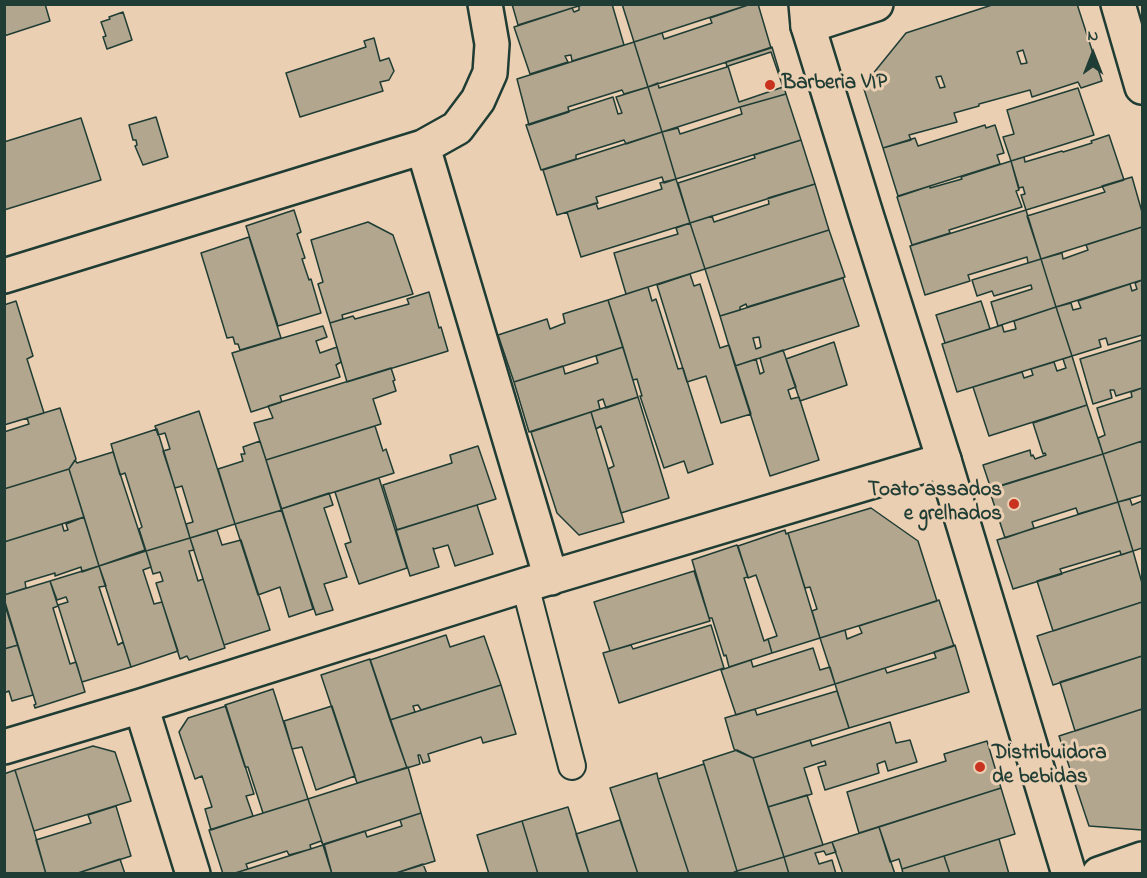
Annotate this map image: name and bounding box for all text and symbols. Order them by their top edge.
north arrow [1063,24,1123,84]
text: N [1088,24,1098,48]
place label: Barberia VIP [782,72,887,98]
marker: Barberia VIP [763,78,777,92]
place label: Toato assados e grelhados [868,479,1002,529]
marker: Toato assados e grelhados [1007,497,1021,511]
place label: Distribuidora de bebidas [992,742,1107,792]
marker: Distribuidora de bebidas [973,760,987,774]

